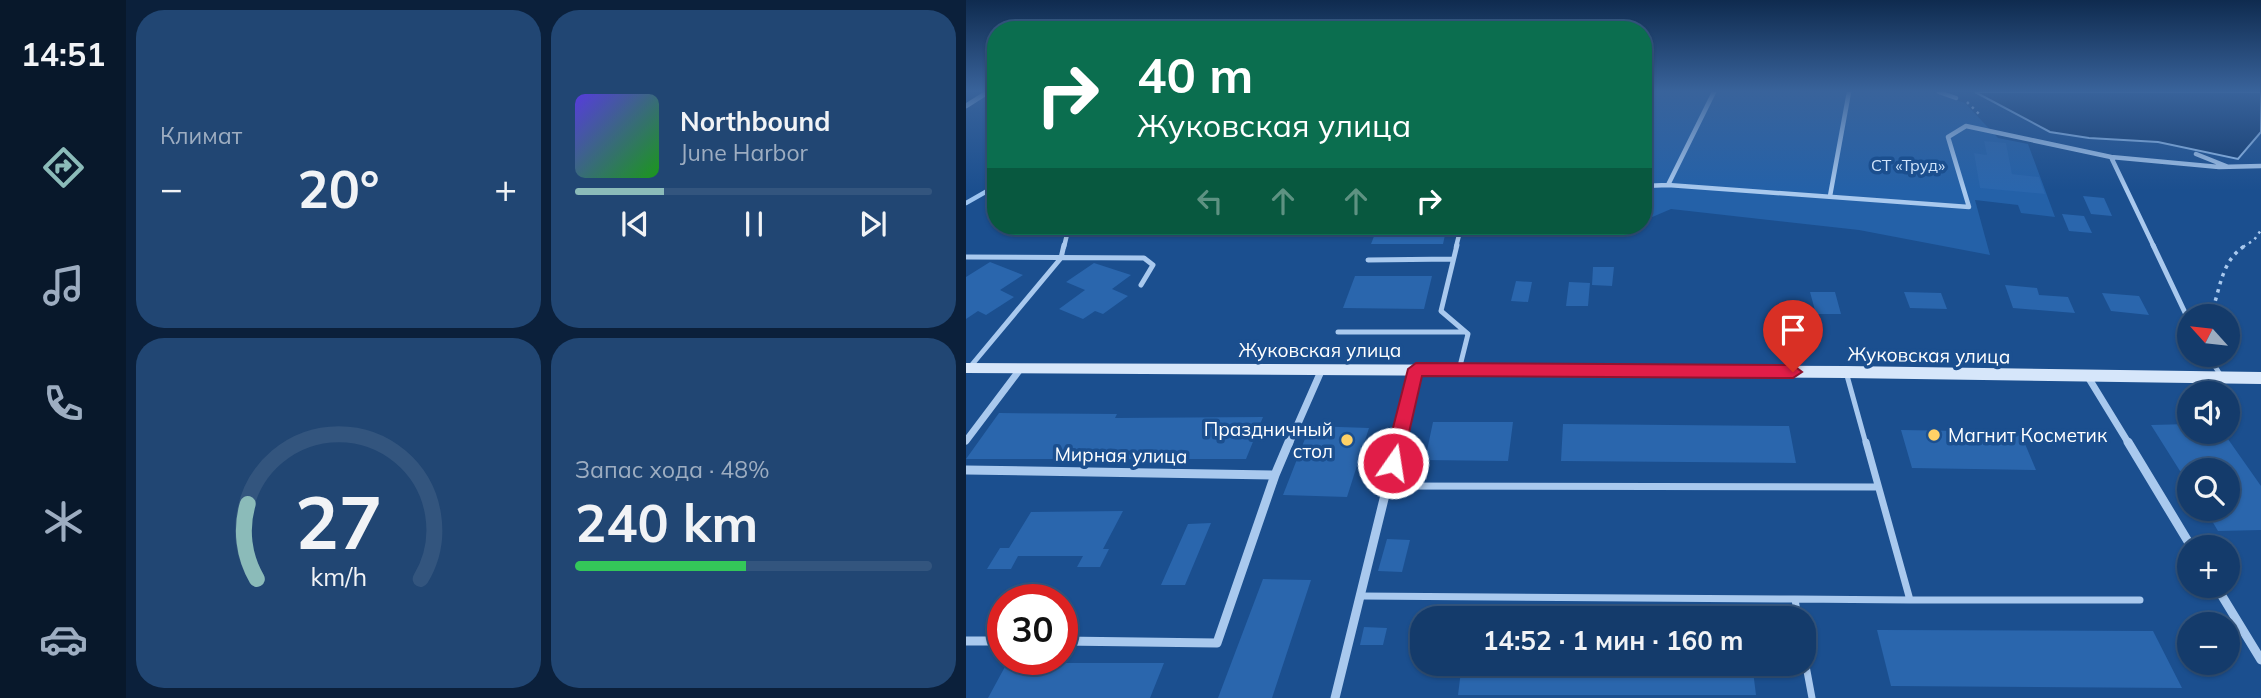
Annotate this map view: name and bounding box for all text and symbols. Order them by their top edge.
text: 14:51 [21,34,105,74]
text: 40 m [1137,44,1253,105]
icon: right [1022,49,1113,140]
text: Northbound [680,105,830,138]
text: Жуковская улица [1137,105,1411,145]
text: Климат [160,121,242,150]
text: June Harbor [680,138,808,167]
icon: directions [39,143,88,192]
park label: СТ «Труд» [1871,155,1945,175]
text: 20° [297,156,380,221]
text: − [160,164,183,212]
text: + [494,164,517,212]
icon: left [1191,182,1229,220]
icon: ahead [1264,182,1302,220]
icon: ahead [1337,182,1375,220]
icon: right [1410,182,1448,220]
icon: previous [616,205,654,243]
icon: pause [735,205,773,243]
icon: next [854,205,892,243]
icon: music [39,261,88,310]
pin [1763,300,1823,372]
north arrow [2177,304,2240,368]
map controls [2177,304,2240,675]
icon: arrive [1774,311,1812,349]
street label: Жуковская улица [1239,338,1401,362]
street label: Жуковская улица [1847,342,2011,368]
icon: phone [39,379,88,428]
button: sound [2177,381,2240,444]
place label: Праздничный стол [1204,417,1333,463]
place label: Магнит Косметик [1948,423,2108,447]
position arrow [1356,426,1430,500]
marker: Магнит Косметик [1926,427,1942,443]
marker: Праздничный стол [1339,432,1355,448]
street label: Мирная улица [1054,442,1188,468]
text: Запас хода · 48% [575,455,770,484]
button: search [2177,458,2240,521]
text: 27 [295,476,382,567]
text: 240 km [575,490,758,555]
icon: climate [39,497,88,546]
button: + [2177,535,2240,598]
text: km/h [310,561,367,592]
speed limit sign: 30 [987,584,1078,675]
button: − [2177,612,2240,675]
icon: car [39,615,88,664]
text: 14:52 · 1 мин · 160 m [1483,624,1743,657]

